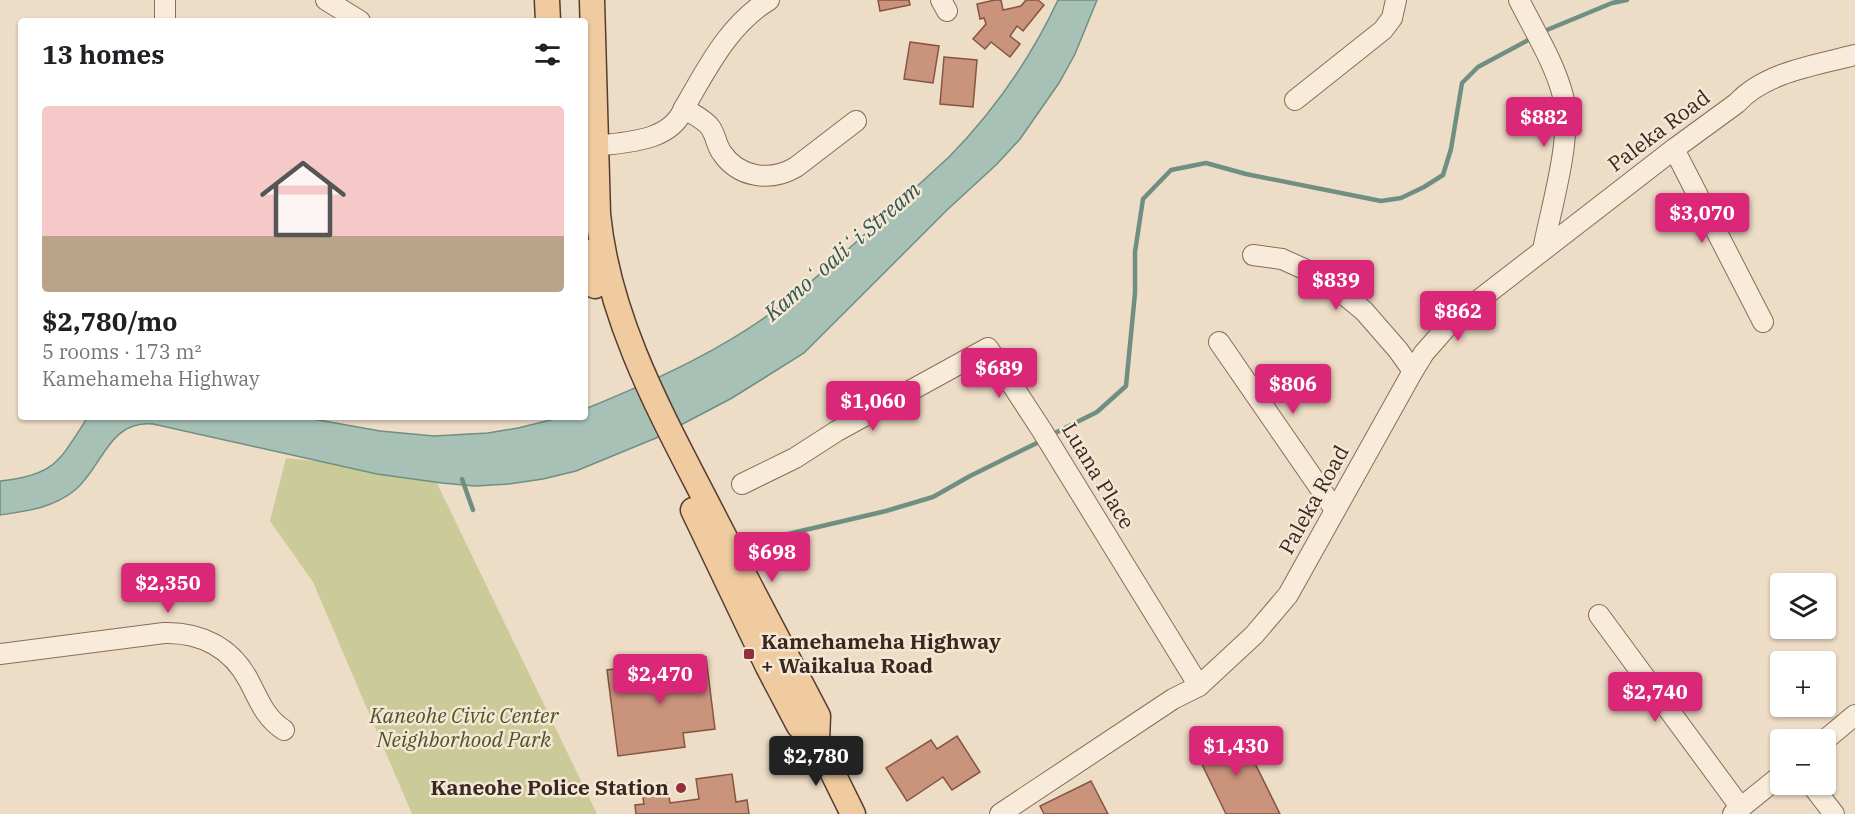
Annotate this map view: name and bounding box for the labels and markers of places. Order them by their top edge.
pin: $882 [1508,97,1580,148]
pin: $3,070 [1653,193,1751,244]
pin: $839 [1300,260,1372,311]
pin: $862 [1422,291,1494,342]
pin: $689 [963,348,1035,399]
pin: $806 [1257,364,1329,415]
pin: $1,060 [824,381,922,432]
pin: $698 [736,532,808,583]
pin: $2,350 [119,563,217,614]
place label: Kamehameha Highway + Waikalua Road [761,627,1001,679]
marker: Kamehameha Highway + Waikalua Road [742,647,756,661]
pin: $2,470 [611,654,709,705]
pin: $2,740 [1606,672,1704,723]
pin: $1,430 [1187,726,1285,777]
pin: $2,780 [767,736,865,787]
place label: Kaneohe Police Station [431,773,669,801]
marker: Kaneohe Police Station [674,781,688,795]

